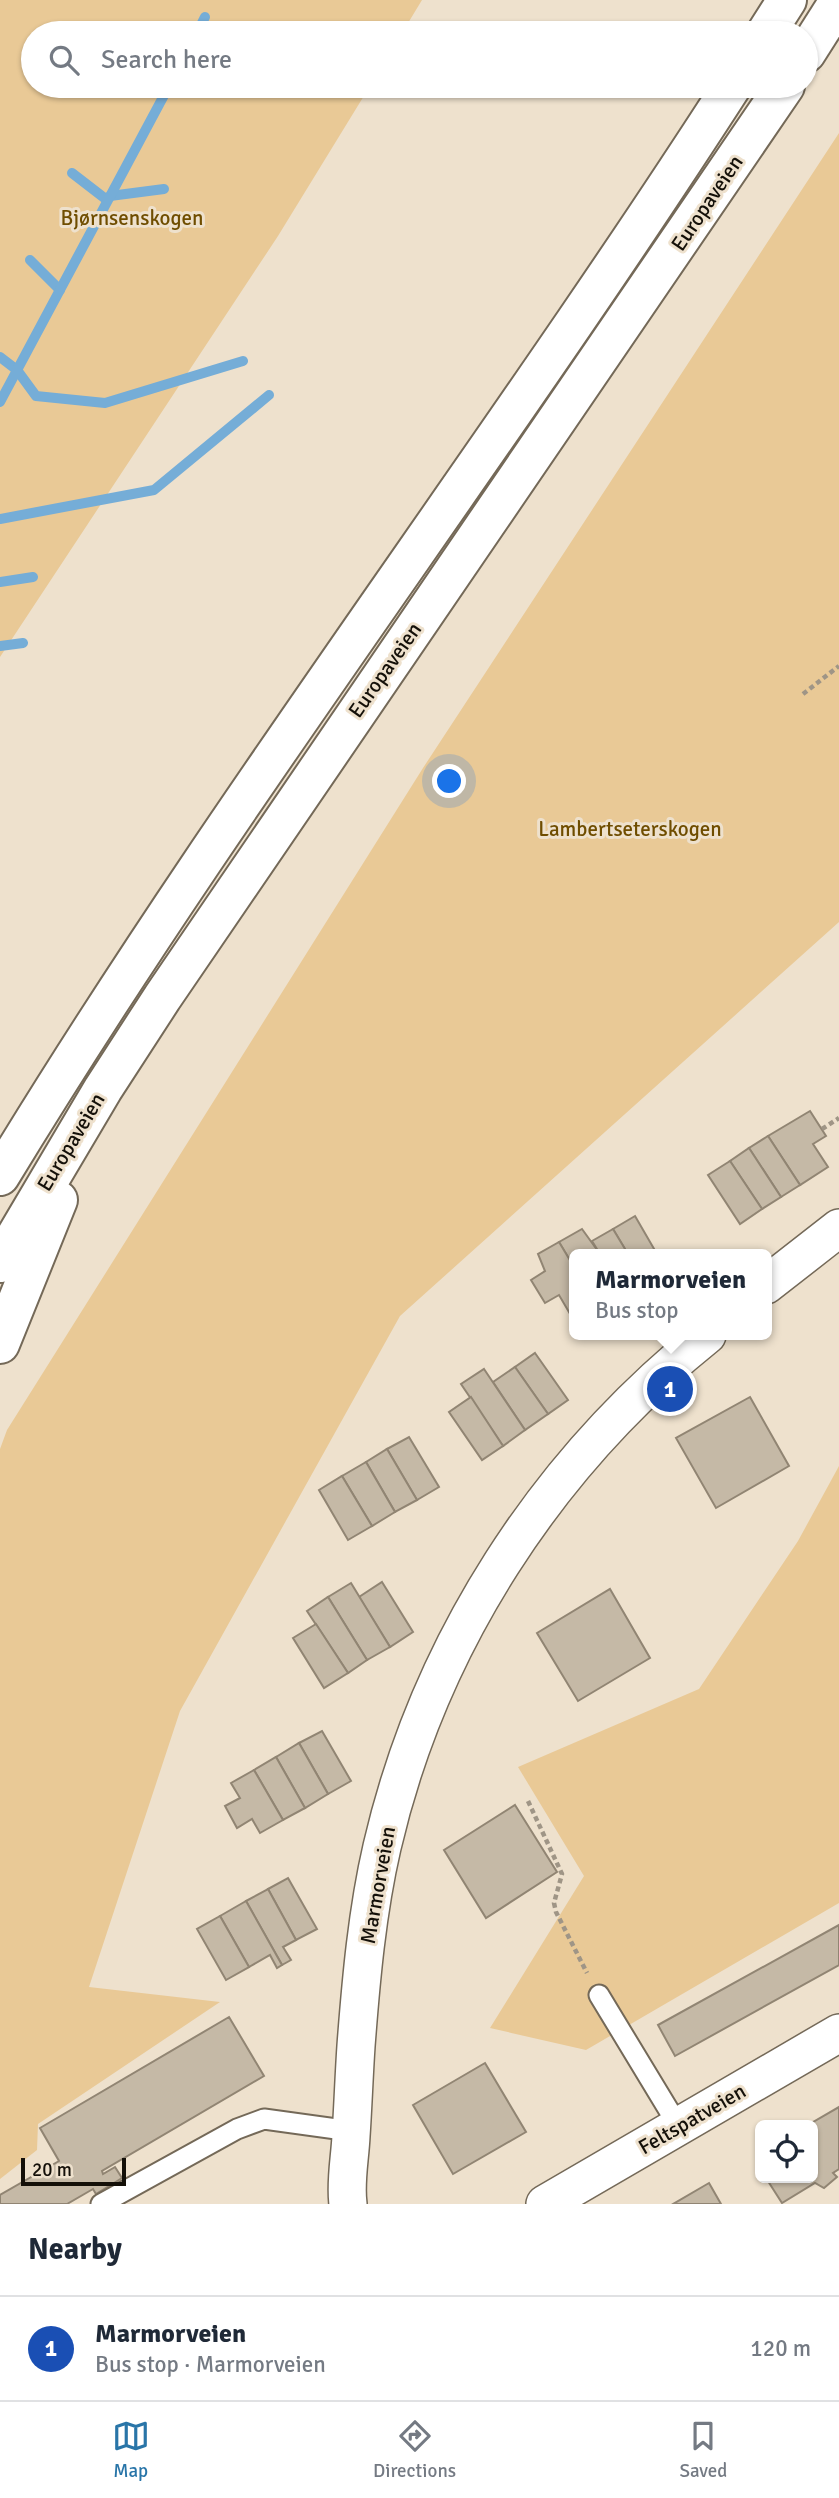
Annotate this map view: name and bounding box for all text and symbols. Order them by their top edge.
search box [21,21,818,98]
icon: search [45,41,83,79]
text: Search here [101,44,232,76]
street label: Europaveien [665,150,749,256]
park label: Bjørnsenskogen [60,205,204,231]
street label: Europaveien [343,617,427,723]
your location [432,764,466,798]
park label: Lambertseterskogen [538,816,722,842]
street label: Europaveien [31,1088,111,1196]
popup [569,1249,772,1340]
text: Marmorveien [595,1264,746,1296]
text: Bus stop [595,1296,679,1325]
pin: 1 [647,1363,693,1415]
street label: Marmorveien [355,1824,401,1946]
street label: Feltspatveien [634,2078,750,2160]
map controls [755,2120,818,2183]
button: locate [755,2120,818,2183]
scale bar [21,2155,126,2187]
text: 20 m [32,2158,72,2182]
text: Nearby [28,2231,122,2268]
text: Marmorveien [95,2318,246,2350]
text: 1 [45,2334,57,2363]
text: 120 m [750,2334,811,2363]
text: Bus stop · Marmorveien [95,2350,326,2379]
tab: Map [112,2417,150,2483]
tab: Directions [373,2417,456,2483]
tab: Saved [679,2417,727,2483]

